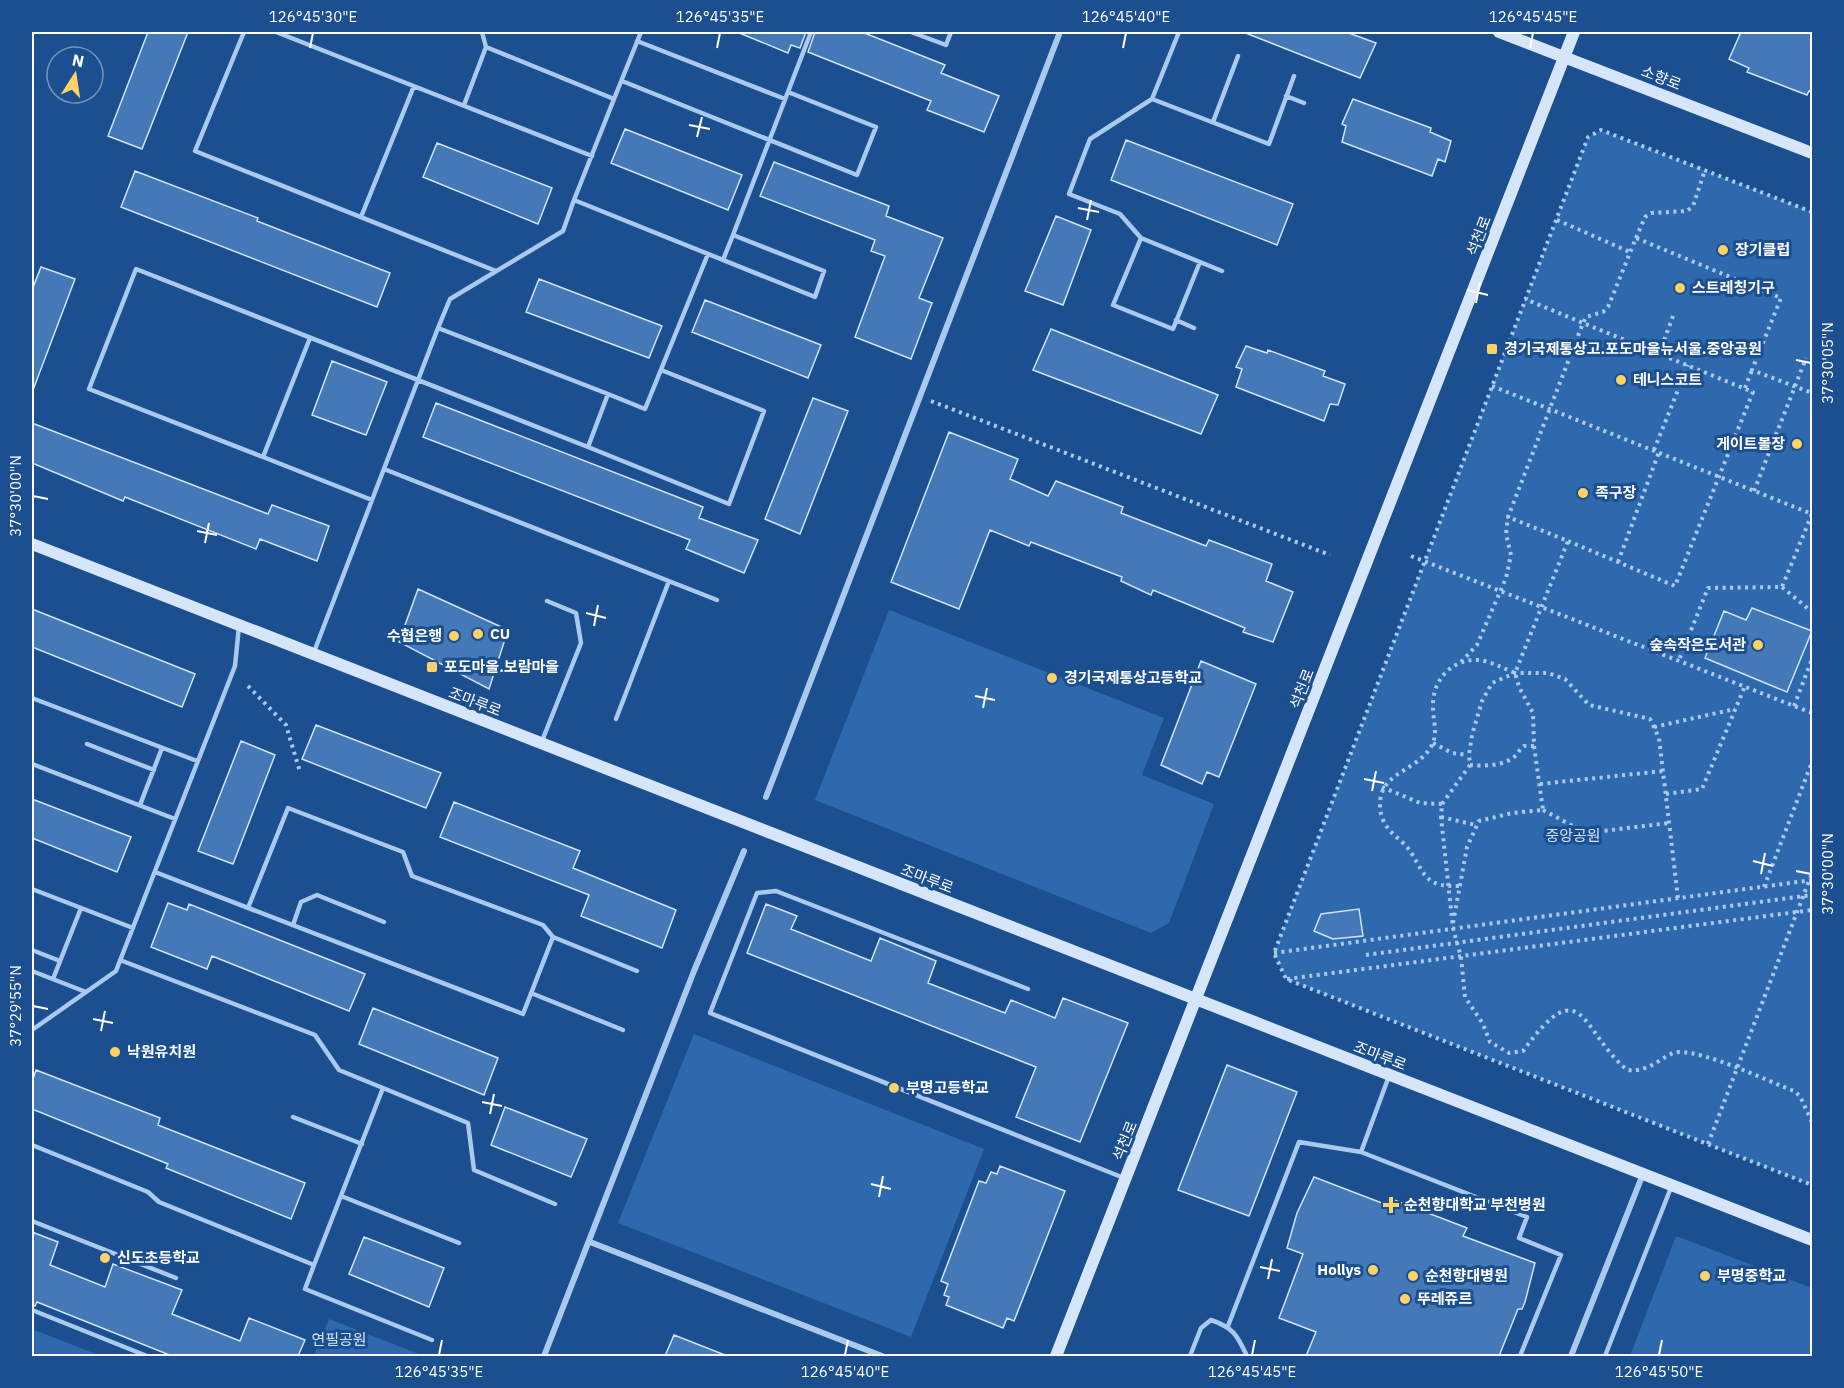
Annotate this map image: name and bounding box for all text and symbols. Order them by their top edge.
text: 126°45'30"E [269,7,357,26]
text: 126°45'35"E [676,7,764,26]
text: 126°45'40"E [1082,7,1170,26]
text: 126°45'45"E [1489,7,1577,26]
north arrow [45,45,105,105]
text: N [70,49,86,71]
street label: 소향로 [1638,61,1684,94]
street label: 석천로 [1462,213,1495,259]
place label: 장기클럽 [1735,240,1790,259]
marker: 장기클럽 [1716,243,1730,257]
place label: 스트레칭기구 [1692,278,1775,297]
marker: 스트레칭기구 [1673,281,1687,295]
text: 37°30'05"N [1818,322,1837,404]
place label: 경기국제통상고.포도마을뉴서울.중앙공원 [1504,339,1762,358]
marker: 경기국제통상고.포도마을뉴서울.중앙공원 [1485,342,1499,356]
place label: 테니스코트 [1633,370,1702,389]
marker: 테니스코트 [1614,373,1628,387]
place label: 게이트볼장 [1716,434,1785,453]
marker: 게이트볼장 [1790,437,1804,451]
text: 37°30'00"N [6,455,25,537]
place label: 족구장 [1595,483,1637,502]
marker: 족구장 [1576,486,1590,500]
place label: CU [490,624,510,643]
place label: 수협은행 [387,626,442,645]
marker: CU [471,627,485,641]
marker: 수협은행 [447,629,461,643]
place label: 숲속작은도서관 [1649,635,1746,654]
marker: 숲속작은도서관 [1751,638,1765,652]
place label: 포도마을.보람마을 [444,657,559,676]
marker: 포도마을.보람마을 [425,660,439,674]
street label: 석천로 [1285,666,1318,712]
place label: 경기국제통상고등학교 [1064,668,1202,687]
marker: 경기국제통상고등학교 [1045,671,1059,685]
street label: 조마루로 [446,683,504,720]
park label: 중앙공원 [1545,826,1601,845]
text: 37°30'00"N [1818,833,1837,915]
street label: 조마루로 [898,860,956,897]
text: 37°29'55"N [6,965,25,1047]
street label: 조마루로 [1351,1037,1409,1074]
place label: 낙원유치원 [127,1042,196,1061]
marker: 낙원유치원 [108,1045,122,1059]
place label: 부명고등학교 [906,1078,989,1097]
marker: 부명고등학교 [887,1081,901,1095]
street label: 석천로 [1108,1118,1141,1164]
place label: 순천향대학교 부천병원 [1404,1195,1546,1214]
marker: 순천향대학교 부천병원 [1382,1196,1400,1214]
place label: 신도초등학교 [117,1248,200,1267]
marker: 신도초등학교 [98,1251,112,1265]
place label: Hollys [1317,1260,1361,1279]
marker: Hollys [1366,1263,1380,1277]
place label: 순천향대병원 [1425,1266,1508,1285]
place label: 부명중학교 [1717,1266,1786,1285]
marker: 순천향대병원 [1406,1269,1420,1283]
marker: 부명중학교 [1698,1269,1712,1283]
place label: 뚜레쥬르 [1417,1289,1472,1308]
marker: 뚜레쥬르 [1398,1292,1412,1306]
park label: 연필공원 [311,1330,367,1349]
text: 126°45'35"E [395,1362,483,1381]
text: 126°45'40"E [801,1362,889,1381]
text: 126°45'45"E [1208,1362,1296,1381]
text: 126°45'50"E [1615,1362,1703,1381]

